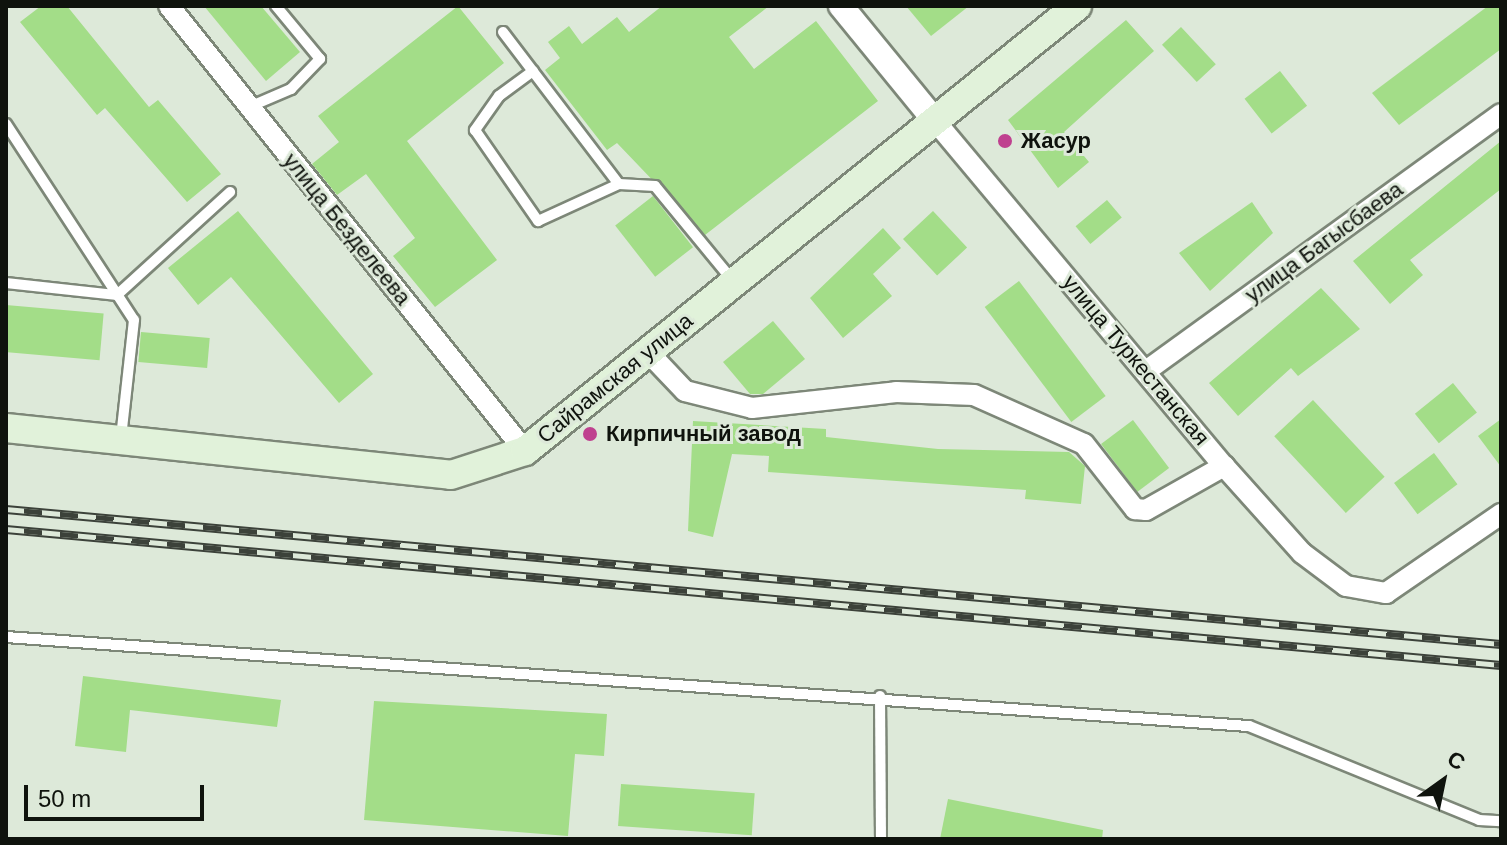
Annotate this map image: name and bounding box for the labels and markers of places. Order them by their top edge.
place label: Жасур [1021,128,1091,154]
marker: Жасур [996,132,1014,150]
place label: Кирпичный завод [606,421,801,447]
marker: Кирпичный завод [581,425,599,443]

